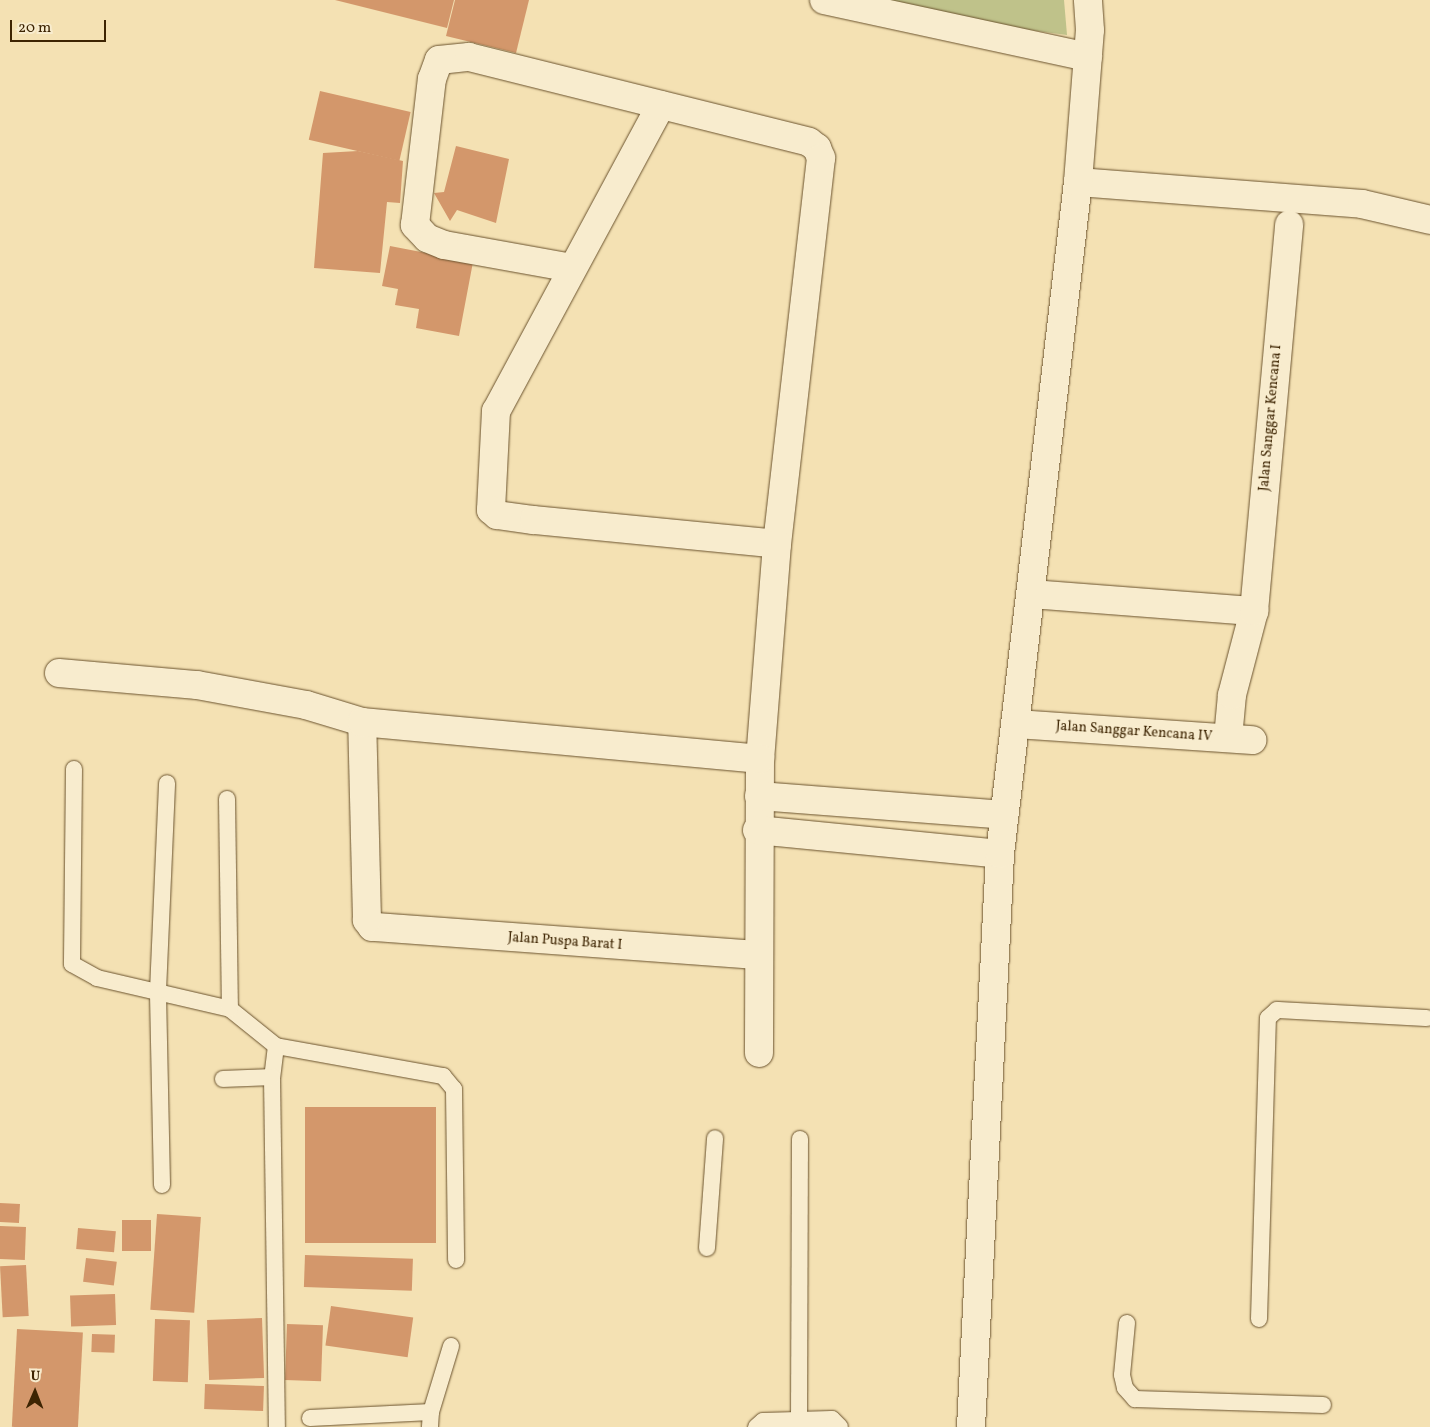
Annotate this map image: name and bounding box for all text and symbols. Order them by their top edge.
scale bar [12,10,109,42]
text: 20 m [18,18,51,39]
street label: Jalan Sanggar Kencana I [1256,344,1286,492]
street label: Jalan Sanggar Kencana IV [1055,718,1213,746]
street label: Jalan Puspa Barat I [507,930,623,954]
north arrow [10,1367,60,1417]
text: U [30,1367,40,1386]

